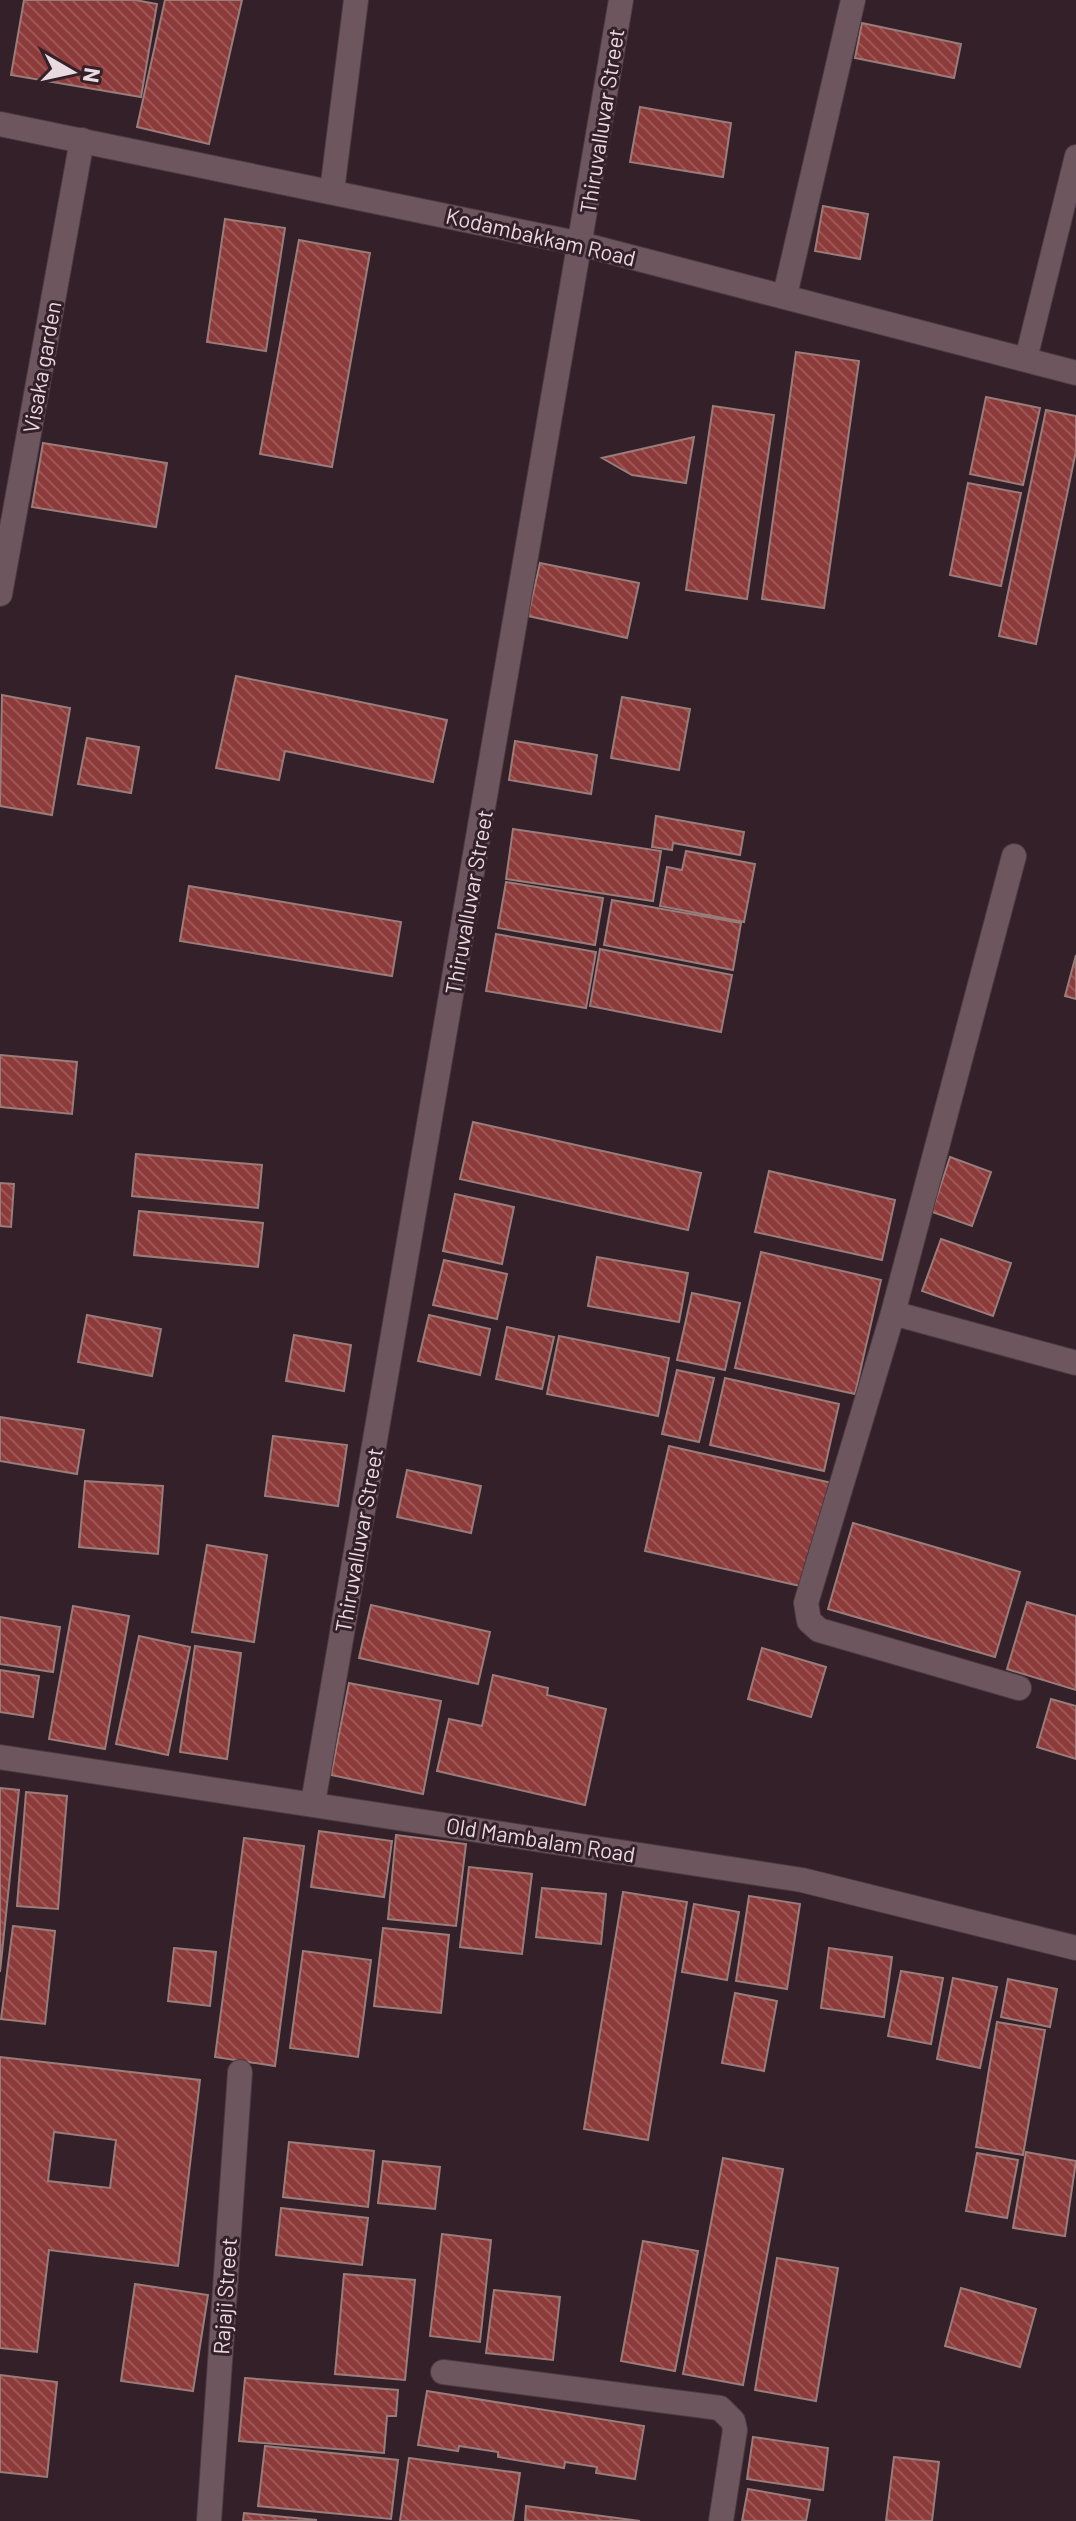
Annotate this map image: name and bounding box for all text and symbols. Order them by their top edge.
street label: Thiruvalluvar Street [574,27,628,215]
north arrow [32,32,112,112]
text: N [79,66,107,85]
street label: Kodambakkam Road [444,202,638,270]
street label: Visaka garden [17,299,65,435]
street label: Thiruvalluvar Street [439,808,497,996]
street label: Thiruvalluvar Street [329,1446,387,1634]
street label: Old Mambalam Road [445,1811,637,1867]
street label: Rajaji Street [207,2237,241,2355]

